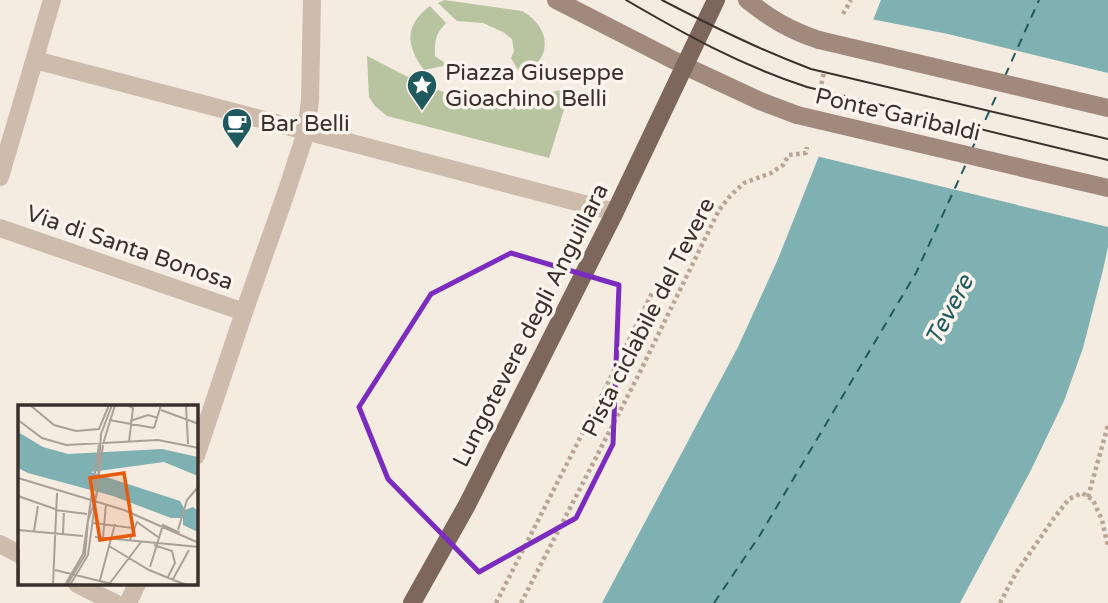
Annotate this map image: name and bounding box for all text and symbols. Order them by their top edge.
place label: Piazza Giuseppe Gioachino Belli [445,59,624,113]
place icon: Piazza Giuseppe Gioachino Belli [405,68,439,112]
street label: Ponte Garibaldi [812,82,983,148]
cafe icon: Bar Belli [220,106,254,150]
place label: Bar Belli [260,110,350,138]
street label: Lungotevere degli Anguillara [447,179,615,472]
street label: Pista ciclabile del Tevere [576,193,721,442]
street label: Via di Santa Bonosa [23,199,237,296]
water label: Tevere [919,269,981,350]
inset map [18,405,198,586]

